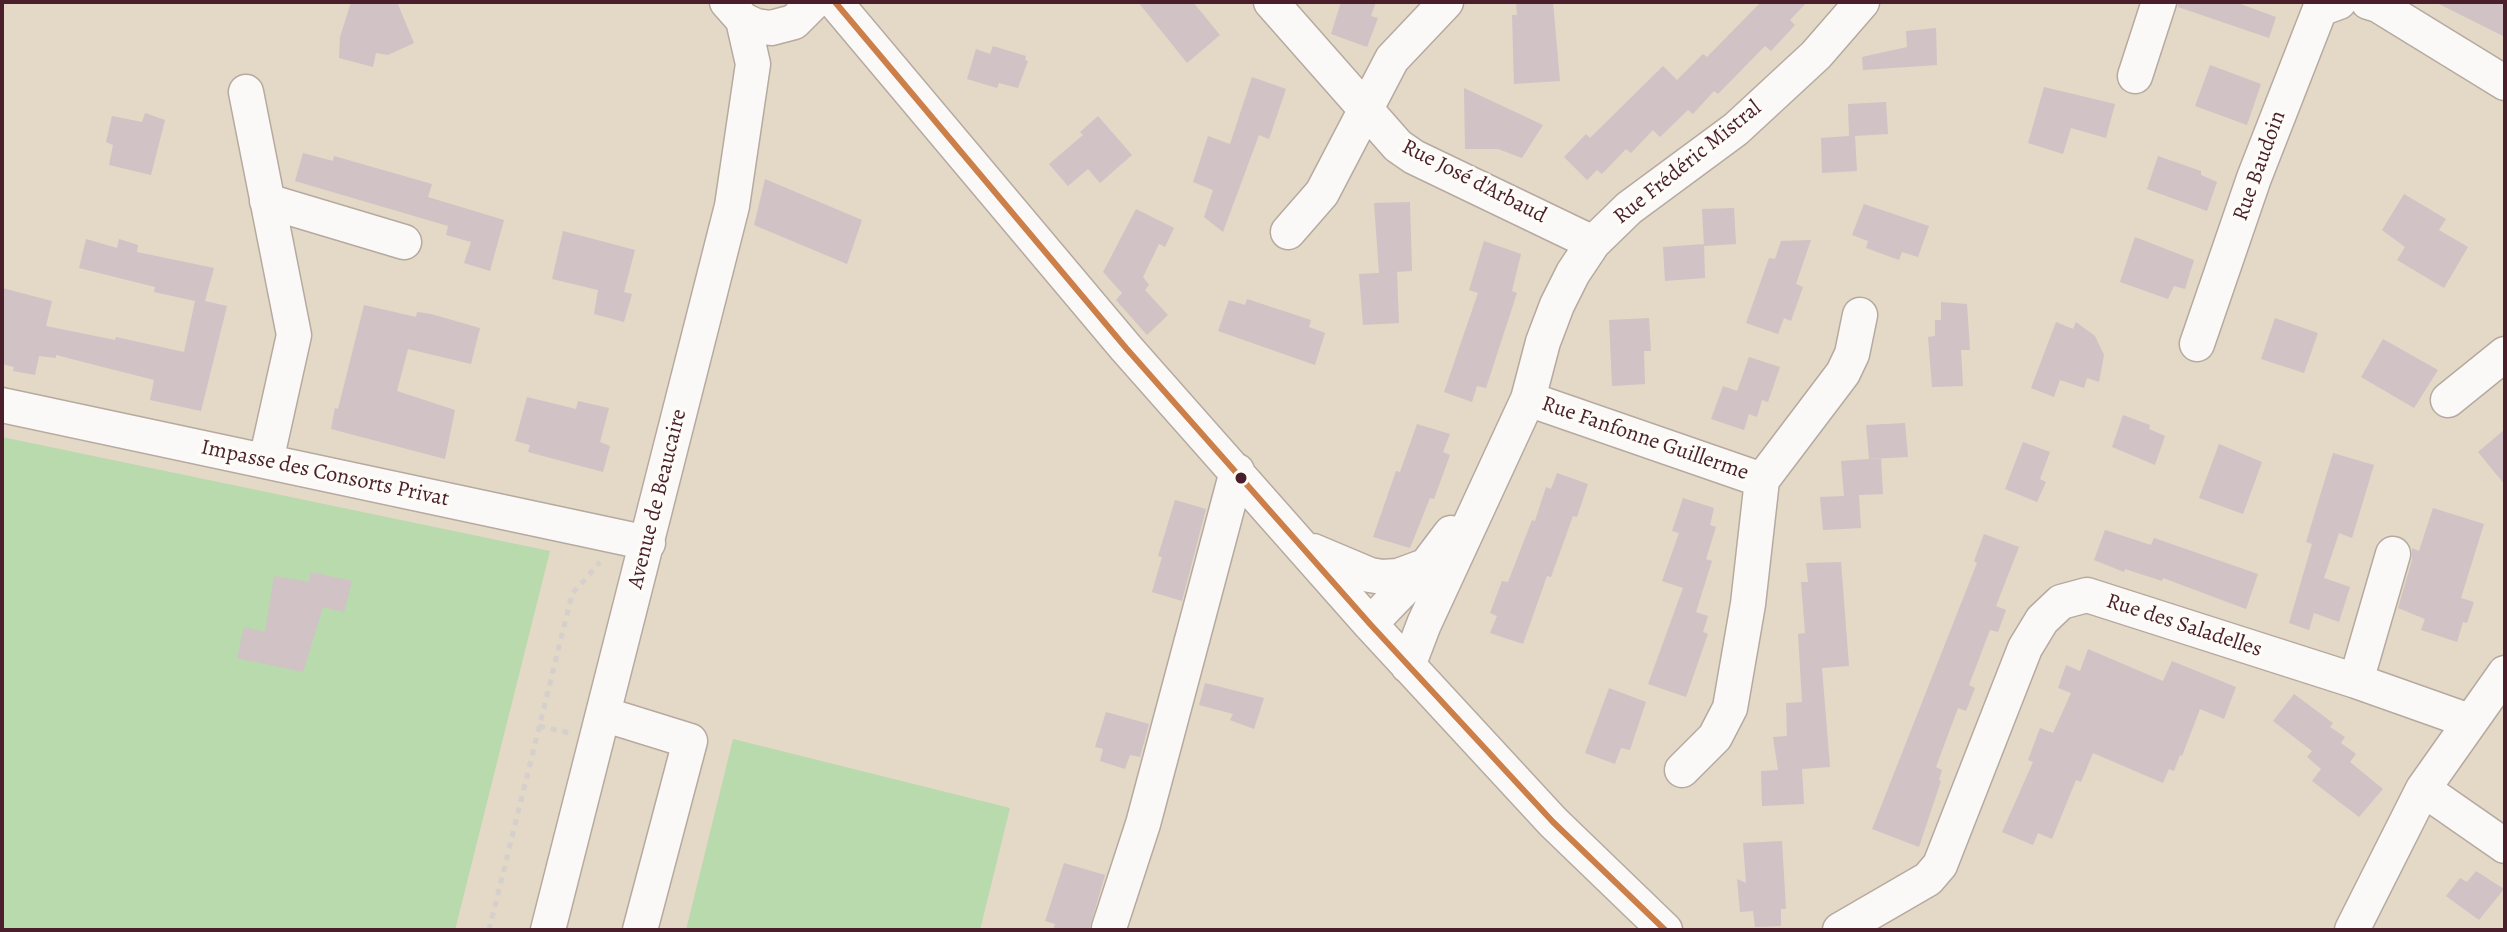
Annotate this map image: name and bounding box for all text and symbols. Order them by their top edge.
street label: Rue Frédéric Mistral [1609,95,1767,231]
street label: Rue Baudoin [2228,107,2292,225]
street label: Rue José d'Arbaud [1397,134,1551,230]
street label: Rue Fanfonne Guillerme [1538,391,1752,487]
street label: Avenue de Beaucaire [623,406,693,592]
street label: Impasse des Consorts Privat [198,435,452,513]
unlabelled marker [1233,470,1249,486]
street label: Rue des Saladelles [2103,588,2265,664]

